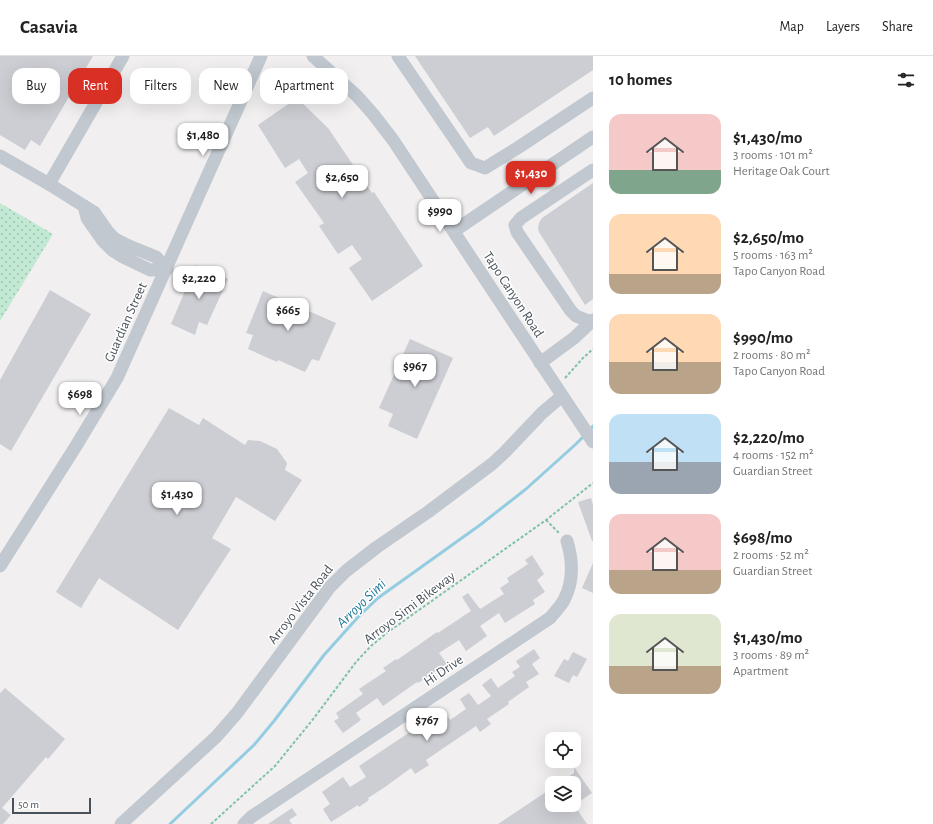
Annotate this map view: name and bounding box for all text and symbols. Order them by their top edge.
text: Casavia [20,18,78,37]
text: Map [779,20,804,34]
text: Layers [826,20,860,34]
text: Share [882,20,913,34]
chip: Buy [12,68,60,104]
chip: Rent [68,68,122,104]
chip: Filters [130,68,191,104]
chip: New [199,68,252,104]
chip: Apartment [260,68,348,104]
icon: filters [895,69,917,91]
text: 10 homes [609,71,672,88]
pin: $1,480 [170,123,236,157]
text: $1,480 [186,129,220,142]
text: $1,430/mo [733,129,802,146]
icon: home [641,130,689,178]
text: 3 rooms · 101 m² [733,149,813,162]
pin: $1,430 [498,161,564,195]
pin: $2,650 [309,165,375,199]
text: Heritage Oak Court [733,165,830,178]
text: $1,430 [515,167,547,180]
text: $2,650 [325,171,359,184]
pin: $990 [416,199,464,233]
text: $990 [427,205,453,218]
text: $2,650/mo [733,229,804,246]
icon: home [641,230,689,278]
street label: Tapo Canyon Road [480,249,546,340]
text: 5 rooms · 163 m² [733,249,813,262]
text: Tapo Canyon Road [733,265,825,278]
pin: $2,220 [166,266,232,300]
text: $2,220 [182,272,216,285]
street label: Guardian Street [102,280,150,364]
pin: $665 [264,298,312,332]
text: $665 [276,304,300,317]
text: $990/mo [733,329,793,346]
icon: home [641,330,689,378]
text: 2 rooms · 80 m² [733,349,810,362]
pin: $967 [391,354,439,388]
text: $967 [403,360,427,373]
text: Tapo Canyon Road [733,365,825,378]
pin: $698 [56,382,104,416]
text: $698 [68,388,92,401]
text: $2,220/mo [733,429,804,446]
icon: home [641,430,689,478]
text: 4 rooms · 152 m² [733,449,814,462]
text: Guardian Street [733,465,812,478]
pin: $1,430 [144,482,210,516]
text: $1,430 [161,488,193,501]
text: $698/mo [733,529,792,546]
icon: home [641,530,689,578]
text: 2 rooms · 52 m² [733,549,809,562]
street label: Arroyo Vista Road [266,562,336,647]
text: Guardian Street [733,565,812,578]
street label: Arroyo Simi Bikeway [361,569,458,647]
water label: Arroyo Simi [333,576,389,631]
text: $1,430/mo [733,629,802,646]
icon: home [641,630,689,678]
text: 3 rooms · 89 m² [733,649,809,662]
street label: Hi Drive [421,653,466,689]
text: Apartment [733,665,788,678]
pin: $767 [403,708,451,742]
text: $767 [415,714,439,727]
map controls [545,732,581,812]
button: locate [545,732,581,768]
button: layers [545,776,581,812]
scale bar [12,796,91,815]
text: 50 m [18,799,39,810]

